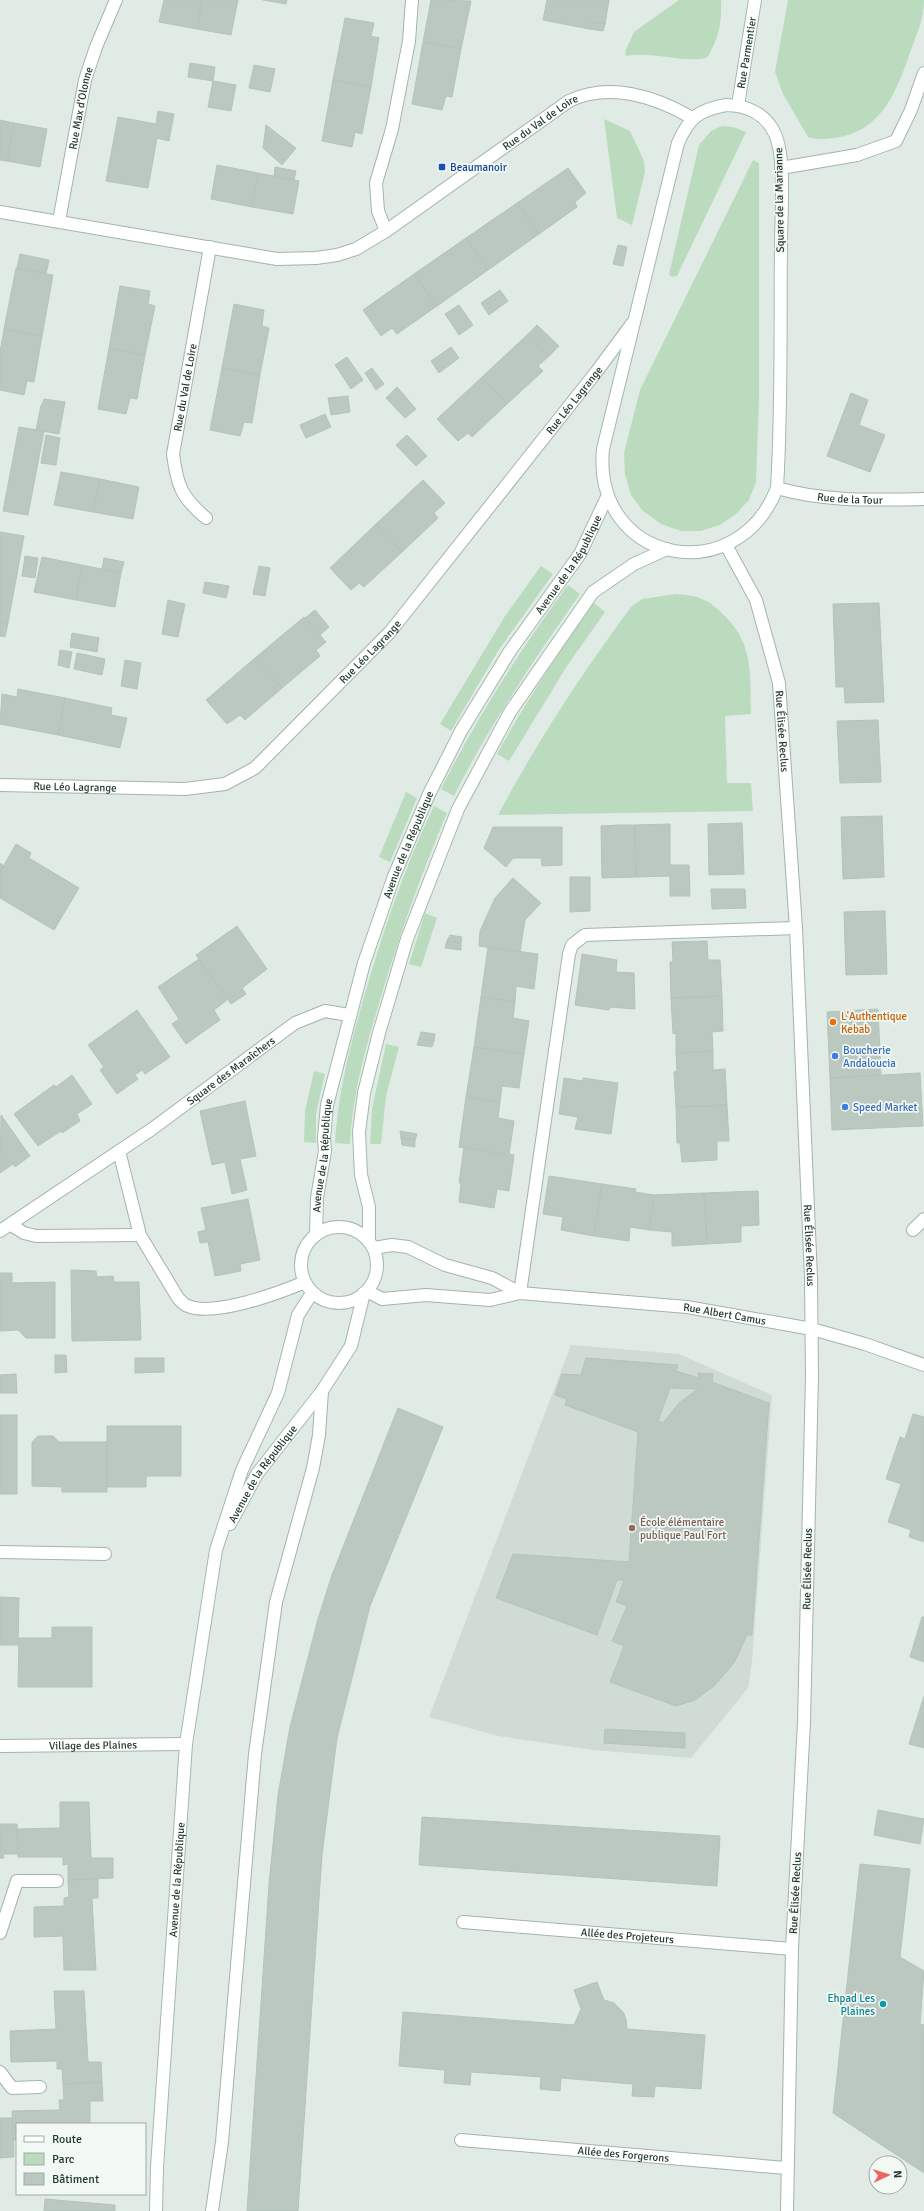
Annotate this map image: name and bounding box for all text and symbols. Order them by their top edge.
street label: Rue Parmentier [735,16,759,90]
street label: Rue Max d'Olonne [66,65,96,151]
street label: Rue du Val de Loire [500,92,580,153]
street label: Square de la Marianne [772,147,787,253]
place label: Beaumanoir [450,161,507,174]
marker: Beaumanoir [437,162,447,172]
street label: Rue du Val de Loire [171,343,200,433]
street label: Rue Léo Lagrange [543,364,605,437]
street label: Rue de la Tour [816,490,883,507]
street label: Avenue de la République [533,513,605,617]
street label: Rue Léo Lagrange [337,618,404,686]
street label: Rue Élisée Reclus [773,690,791,773]
street label: Rue Léo Lagrange [33,780,117,795]
street label: Avenue de la République [381,789,436,900]
place label: L'Authentique Kebab [841,1010,907,1036]
marker: L'Authentique Kebab [828,1017,838,1027]
street label: Square des Maraîchers [184,1034,278,1108]
place label: Boucherie Andaloucia [843,1044,896,1070]
marker: Boucherie Andaloucia [830,1051,840,1061]
street label: Avenue de la République [311,1097,335,1213]
place label: Speed Market [853,1101,918,1114]
marker: Speed Market [840,1102,850,1112]
street label: Rue Élisée Reclus [801,1204,817,1287]
street label: Rue Albert Camus [683,1301,767,1328]
street label: Avenue de la République [226,1422,300,1525]
place label: École élémentaire publique Paul Fort [640,1515,726,1542]
marker: École élémentaire publique Paul Fort [627,1523,637,1533]
street label: Rue Élisée Reclus [799,1528,815,1610]
street label: Village des Plaines [49,1739,137,1752]
street label: Avenue de la République [167,1822,188,1938]
street label: Rue Élisée Reclus [786,1852,804,1934]
street label: Allée des Projeteurs [580,1926,675,1946]
place label: Ehpad Les Plaines [827,1992,875,2018]
marker: Ehpad Les Plaines [878,1999,888,2009]
legend [16,2123,146,2195]
text: Route [52,2132,82,2147]
street label: Allée des Forgerons [577,2144,670,2165]
text: Parc [52,2152,75,2167]
north arrow [868,2155,908,2195]
text: N [891,2170,904,2179]
text: Bâtiment [52,2172,99,2187]

